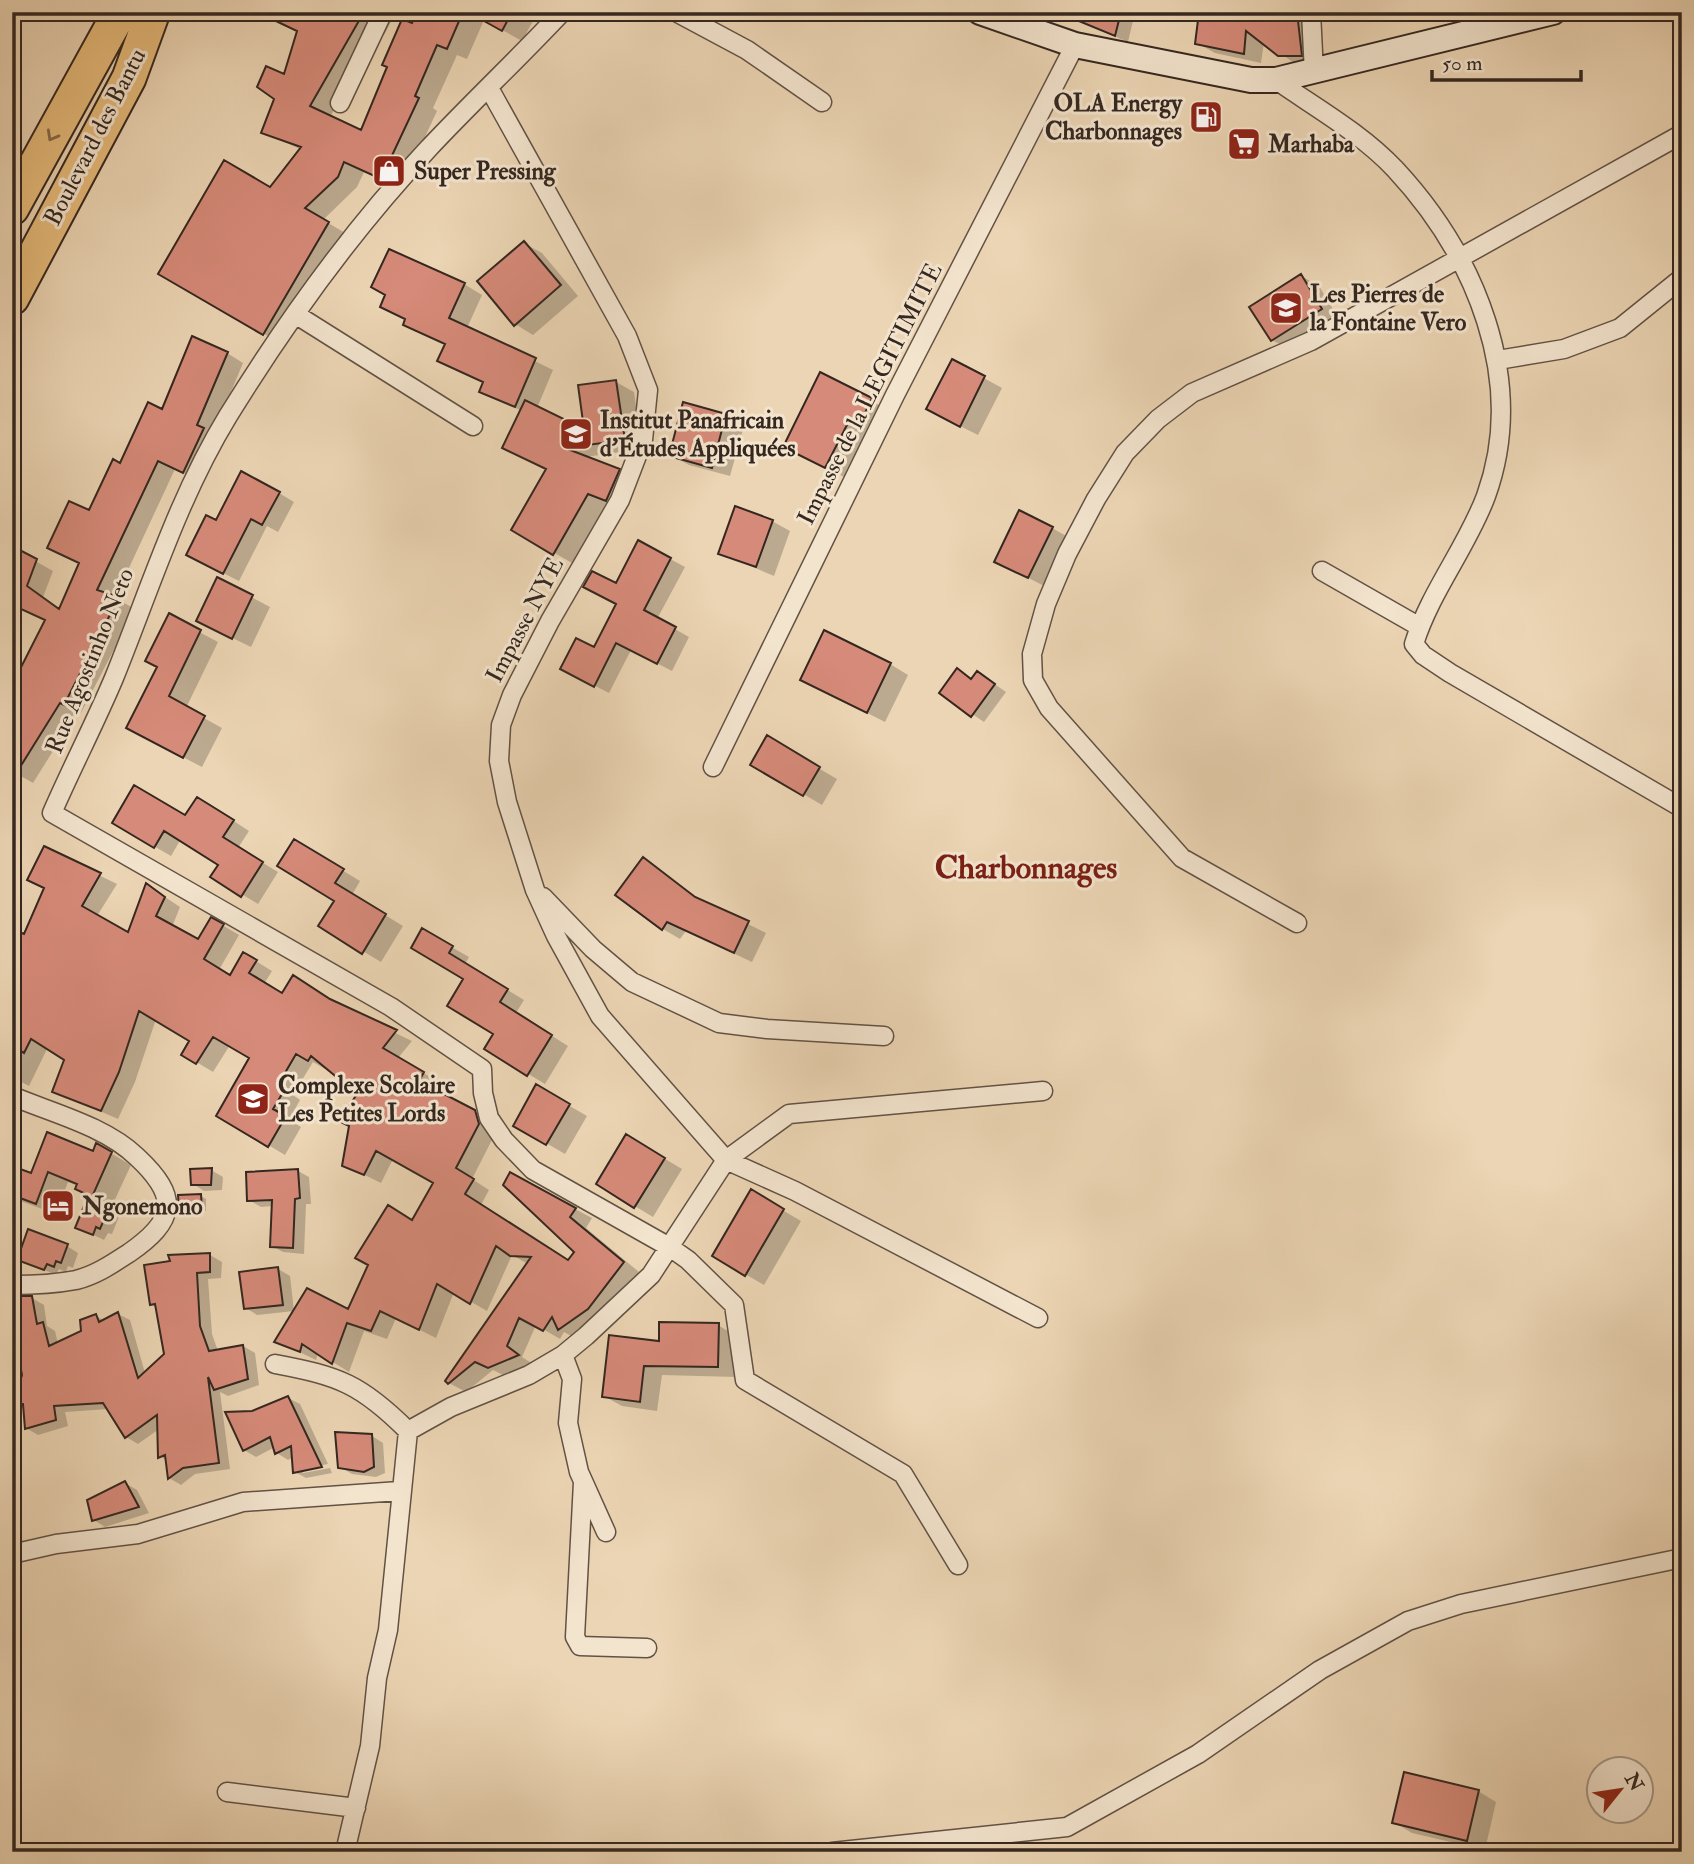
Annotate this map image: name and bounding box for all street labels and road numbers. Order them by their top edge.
street label: Boulevard des Bantu [37,43,153,231]
street label: Impasse de la LEGITIMITE [790,258,950,530]
street label: Impasse NYE [479,552,571,688]
street label: Rue Agostinho Neto [39,564,141,758]

